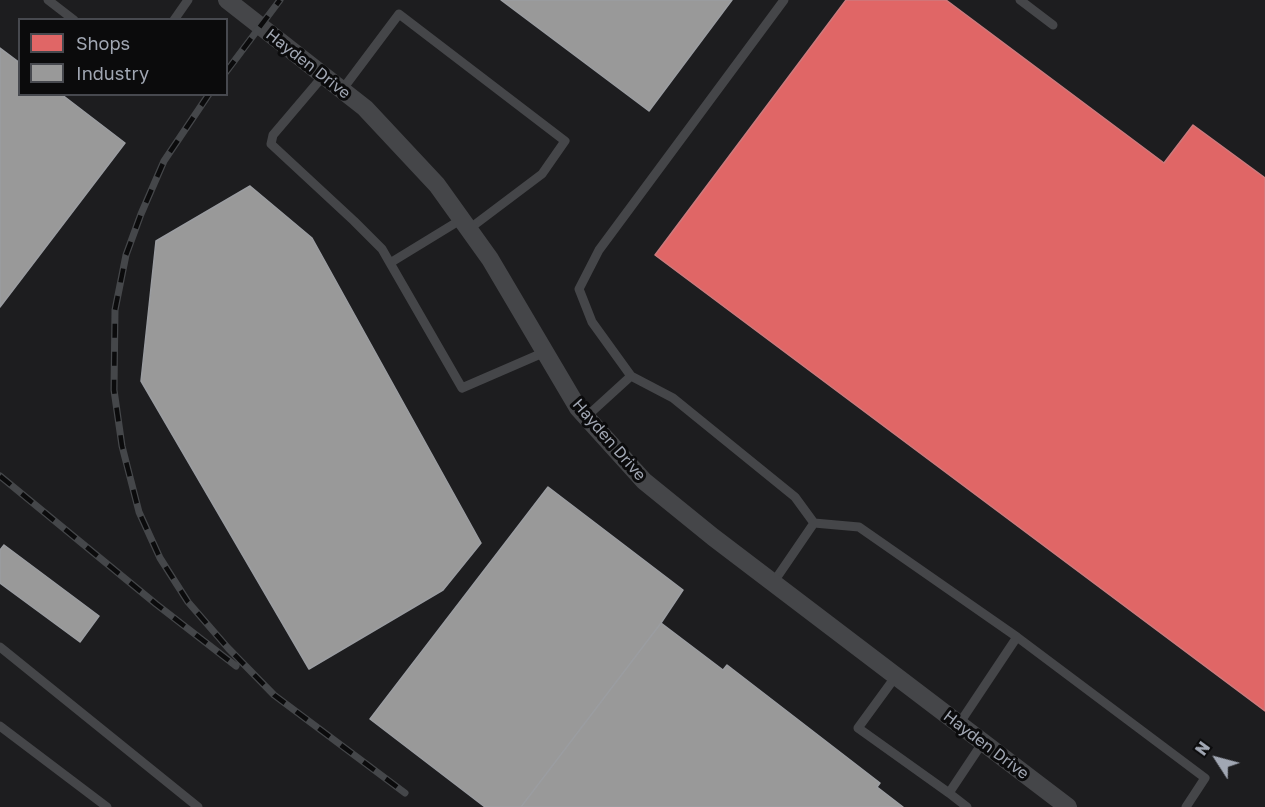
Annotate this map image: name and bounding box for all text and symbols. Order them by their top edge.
legend [18,18,228,96]
street label: Hayden Drive [262,25,354,103]
text: Shops [76,32,130,54]
text: Industry [76,62,149,84]
street label: Hayden Drive [568,395,650,485]
street label: Hayden Drive [939,707,1033,783]
north arrow [1187,729,1247,789]
text: N [1191,738,1214,759]

